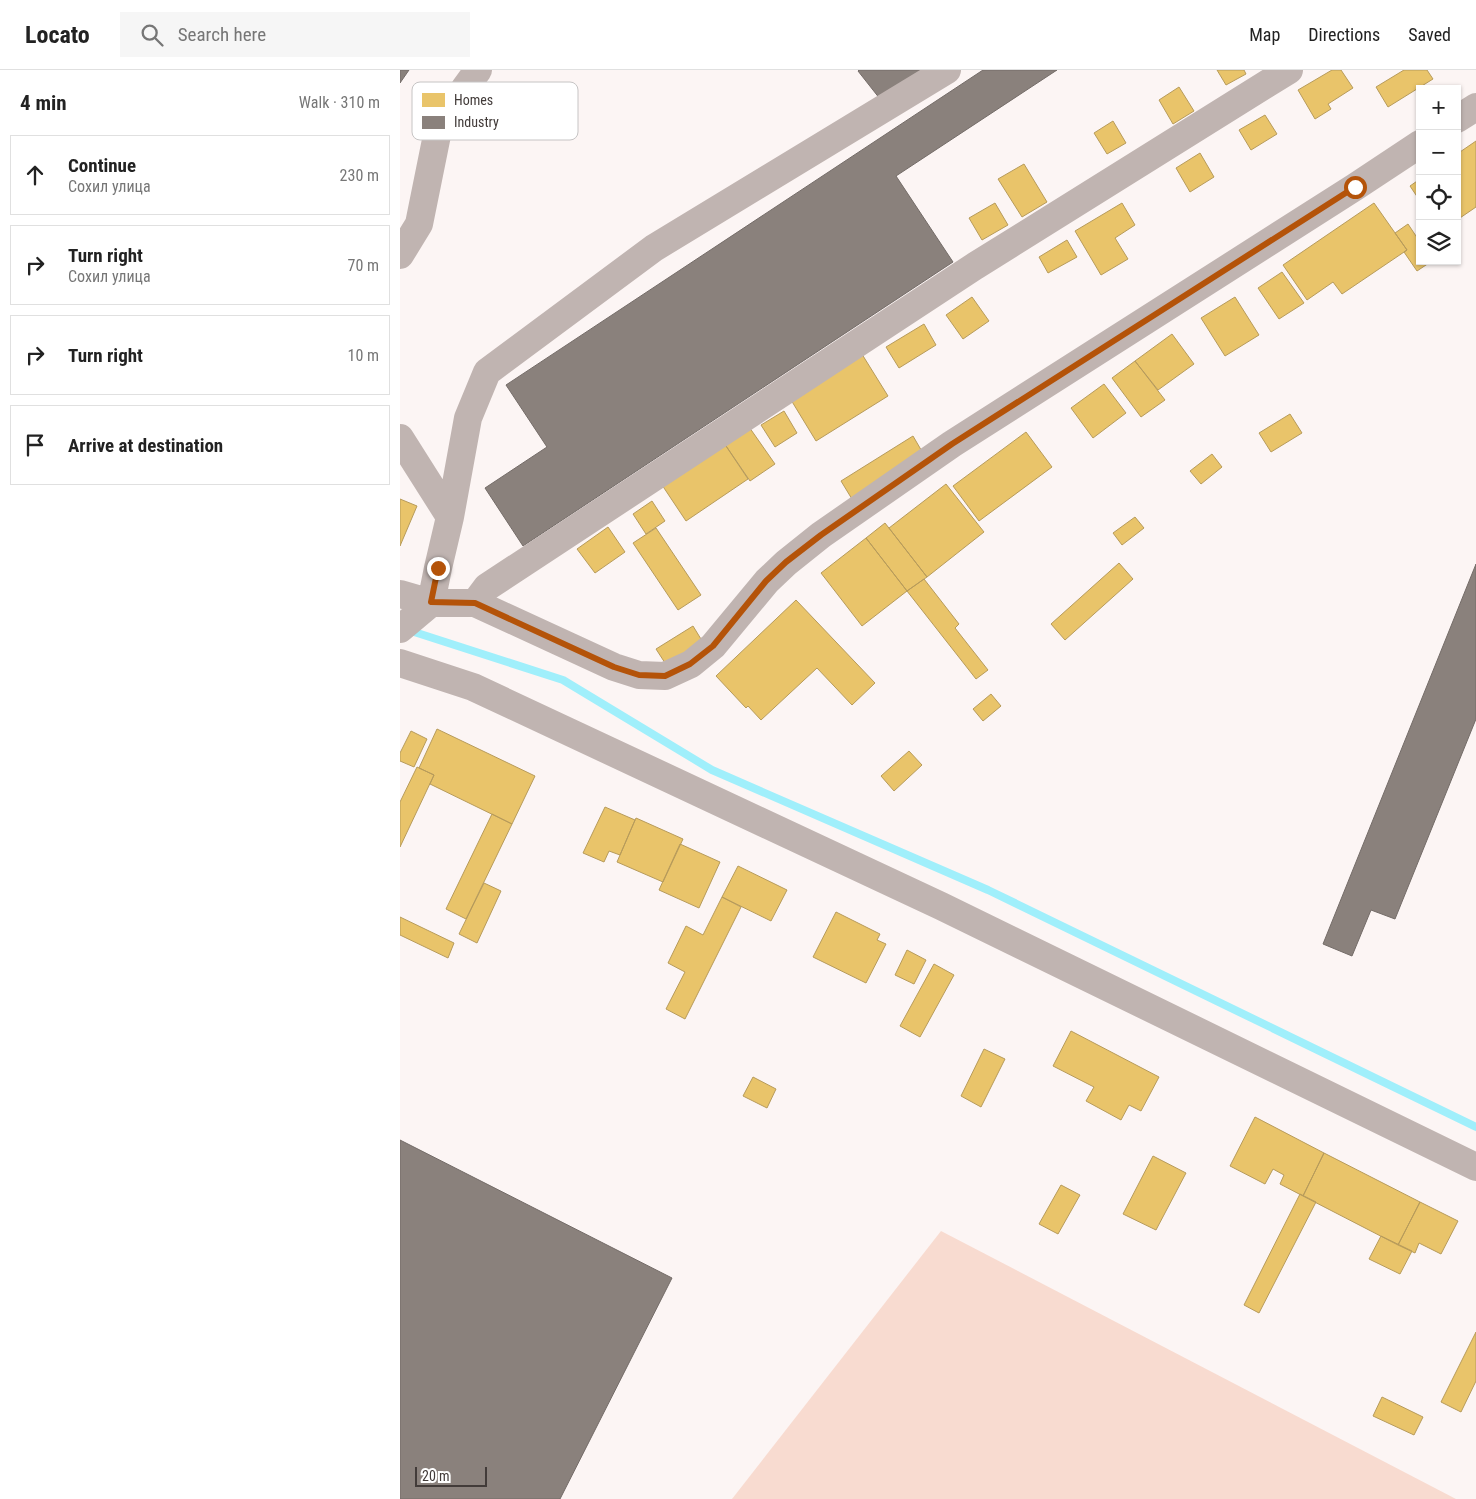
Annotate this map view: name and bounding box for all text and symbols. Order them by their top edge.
search box [120,12,470,57]
text: Locato [25,21,90,49]
icon: search [138,21,166,49]
text: Search here [178,23,266,46]
text: Map [1249,24,1280,45]
text: Directions [1308,24,1380,45]
text: Saved [1408,24,1451,45]
legend [412,82,578,140]
map controls [1416,85,1461,265]
button: + [1416,85,1461,130]
text: 4 min [20,91,67,115]
text: Homes [454,92,493,108]
text: Walk · 310 m [299,93,380,112]
text: Industry [454,114,499,130]
button: − [1416,130,1461,175]
text: Continue [68,154,136,177]
icon: ahead [21,161,49,189]
text: 230 m [340,166,379,185]
button: locate [1416,175,1461,220]
route start [1344,176,1367,199]
text: Сохил улица [68,177,151,196]
button: layers [1416,220,1461,265]
text: Turn right [68,244,143,267]
icon: right [21,251,49,279]
text: 70 m [347,256,379,275]
text: Сохил улица [68,267,151,286]
icon: right [21,341,49,369]
text: Turn right [68,344,143,367]
text: 10 m [347,346,379,365]
icon: arrive [21,431,49,459]
text: Arrive at destination [68,434,223,457]
route end [427,557,450,580]
scale bar [415,1464,488,1487]
text: 20 m [422,1468,450,1484]

